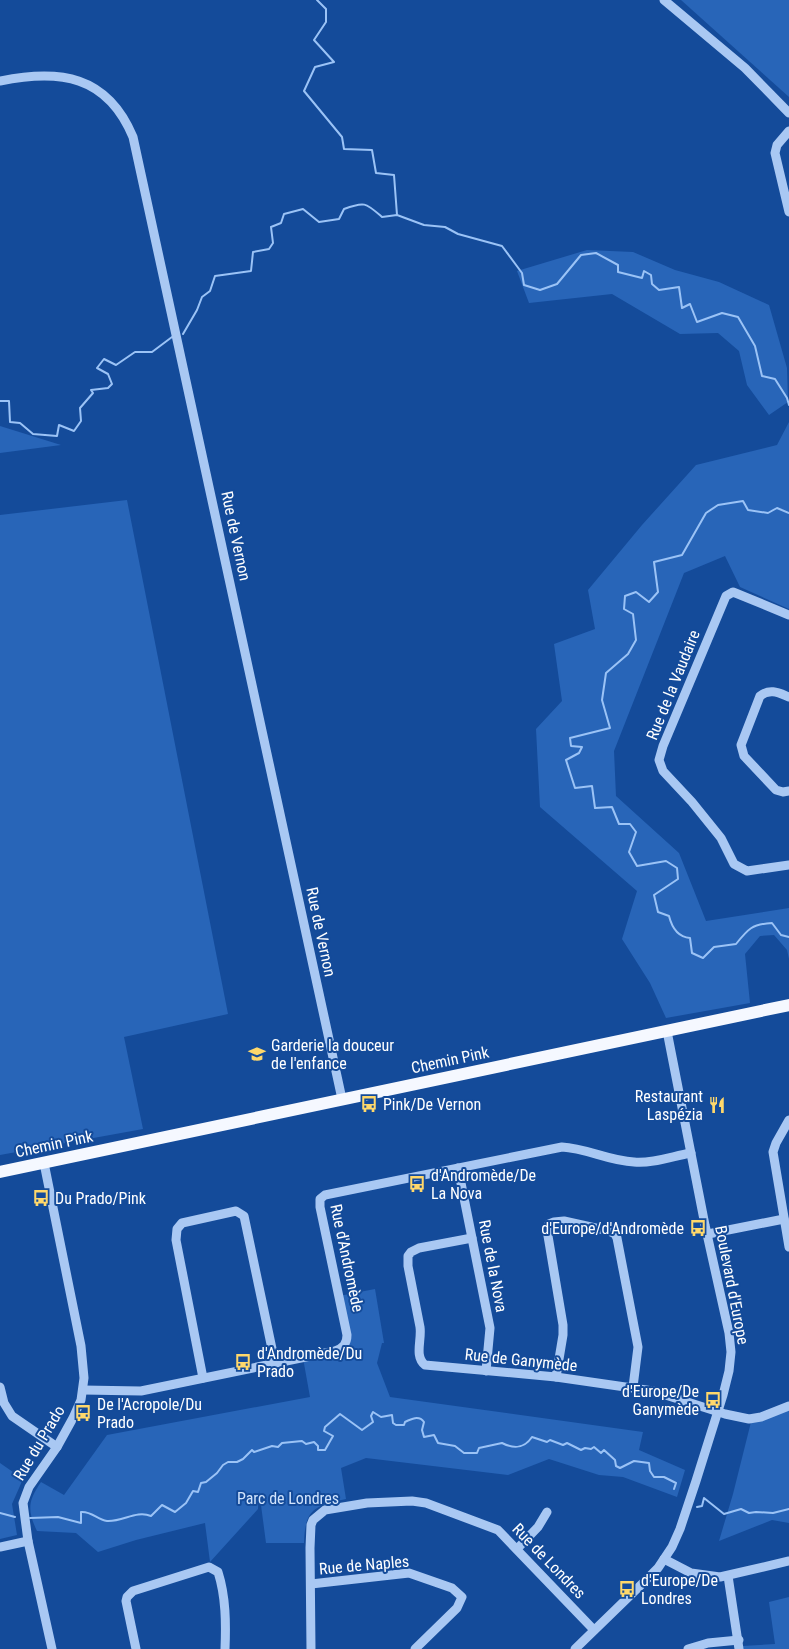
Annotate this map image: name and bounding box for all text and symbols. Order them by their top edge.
street label: Rue de Vernon [217,489,255,583]
street label: Rue de la Vaudaire [642,627,704,743]
street label: Rue de Vernon [302,885,340,979]
place label: Garderie la douceur de l'enfance [271,1036,394,1073]
street label: Chemin Pink [409,1042,491,1077]
school or university icon: Garderie la douceur de l'enfance [247,1044,267,1064]
place label: Restaurant Laspézia [635,1087,703,1124]
bus stop icon: Pink/De Vernon [359,1094,379,1114]
place label: Pink/De Vernon [383,1095,481,1114]
restaurant icon: Restaurant Laspézia [707,1095,727,1115]
street label: Chemin Pink [13,1126,95,1161]
place label: d'Andromède/De La Nova [431,1166,536,1203]
bus stop icon: d'Andromède/De La Nova [407,1174,427,1194]
bus stop icon: Du Prado/Pink [31,1188,51,1208]
place label: Du Prado/Pink [55,1189,147,1208]
street label: Rue d'Andromède [326,1202,368,1314]
street label: Rue de la Nova [475,1218,511,1314]
bus stop icon: d'Europe/d'Andromède [688,1218,708,1238]
place label: d'Europe/d'Andromède [541,1219,684,1238]
street label: Boulevard d'Europe [711,1224,753,1346]
place label: d'Andromède/Du Prado [257,1344,362,1381]
street label: Rue de Ganymède [464,1345,578,1375]
bus stop icon: d'Andromède/Du Prado [233,1352,253,1372]
place label: d'Europe/De Ganymède [622,1382,699,1419]
bus stop icon: d'Europe/De Ganymède [703,1390,723,1410]
place label: De l'Acropole/Du Prado [97,1395,202,1432]
street label: Rue du Prado [9,1402,69,1484]
bus stop icon: De l'Acropole/Du Prado [73,1403,93,1423]
park label: Parc de Londres [237,1489,339,1508]
street label: Rue de Londres [508,1519,590,1603]
street label: Rue de Naples [318,1552,410,1578]
place label: d'Europe/De Londres [641,1571,718,1608]
bus stop icon: d'Europe/De Londres [617,1579,637,1599]

